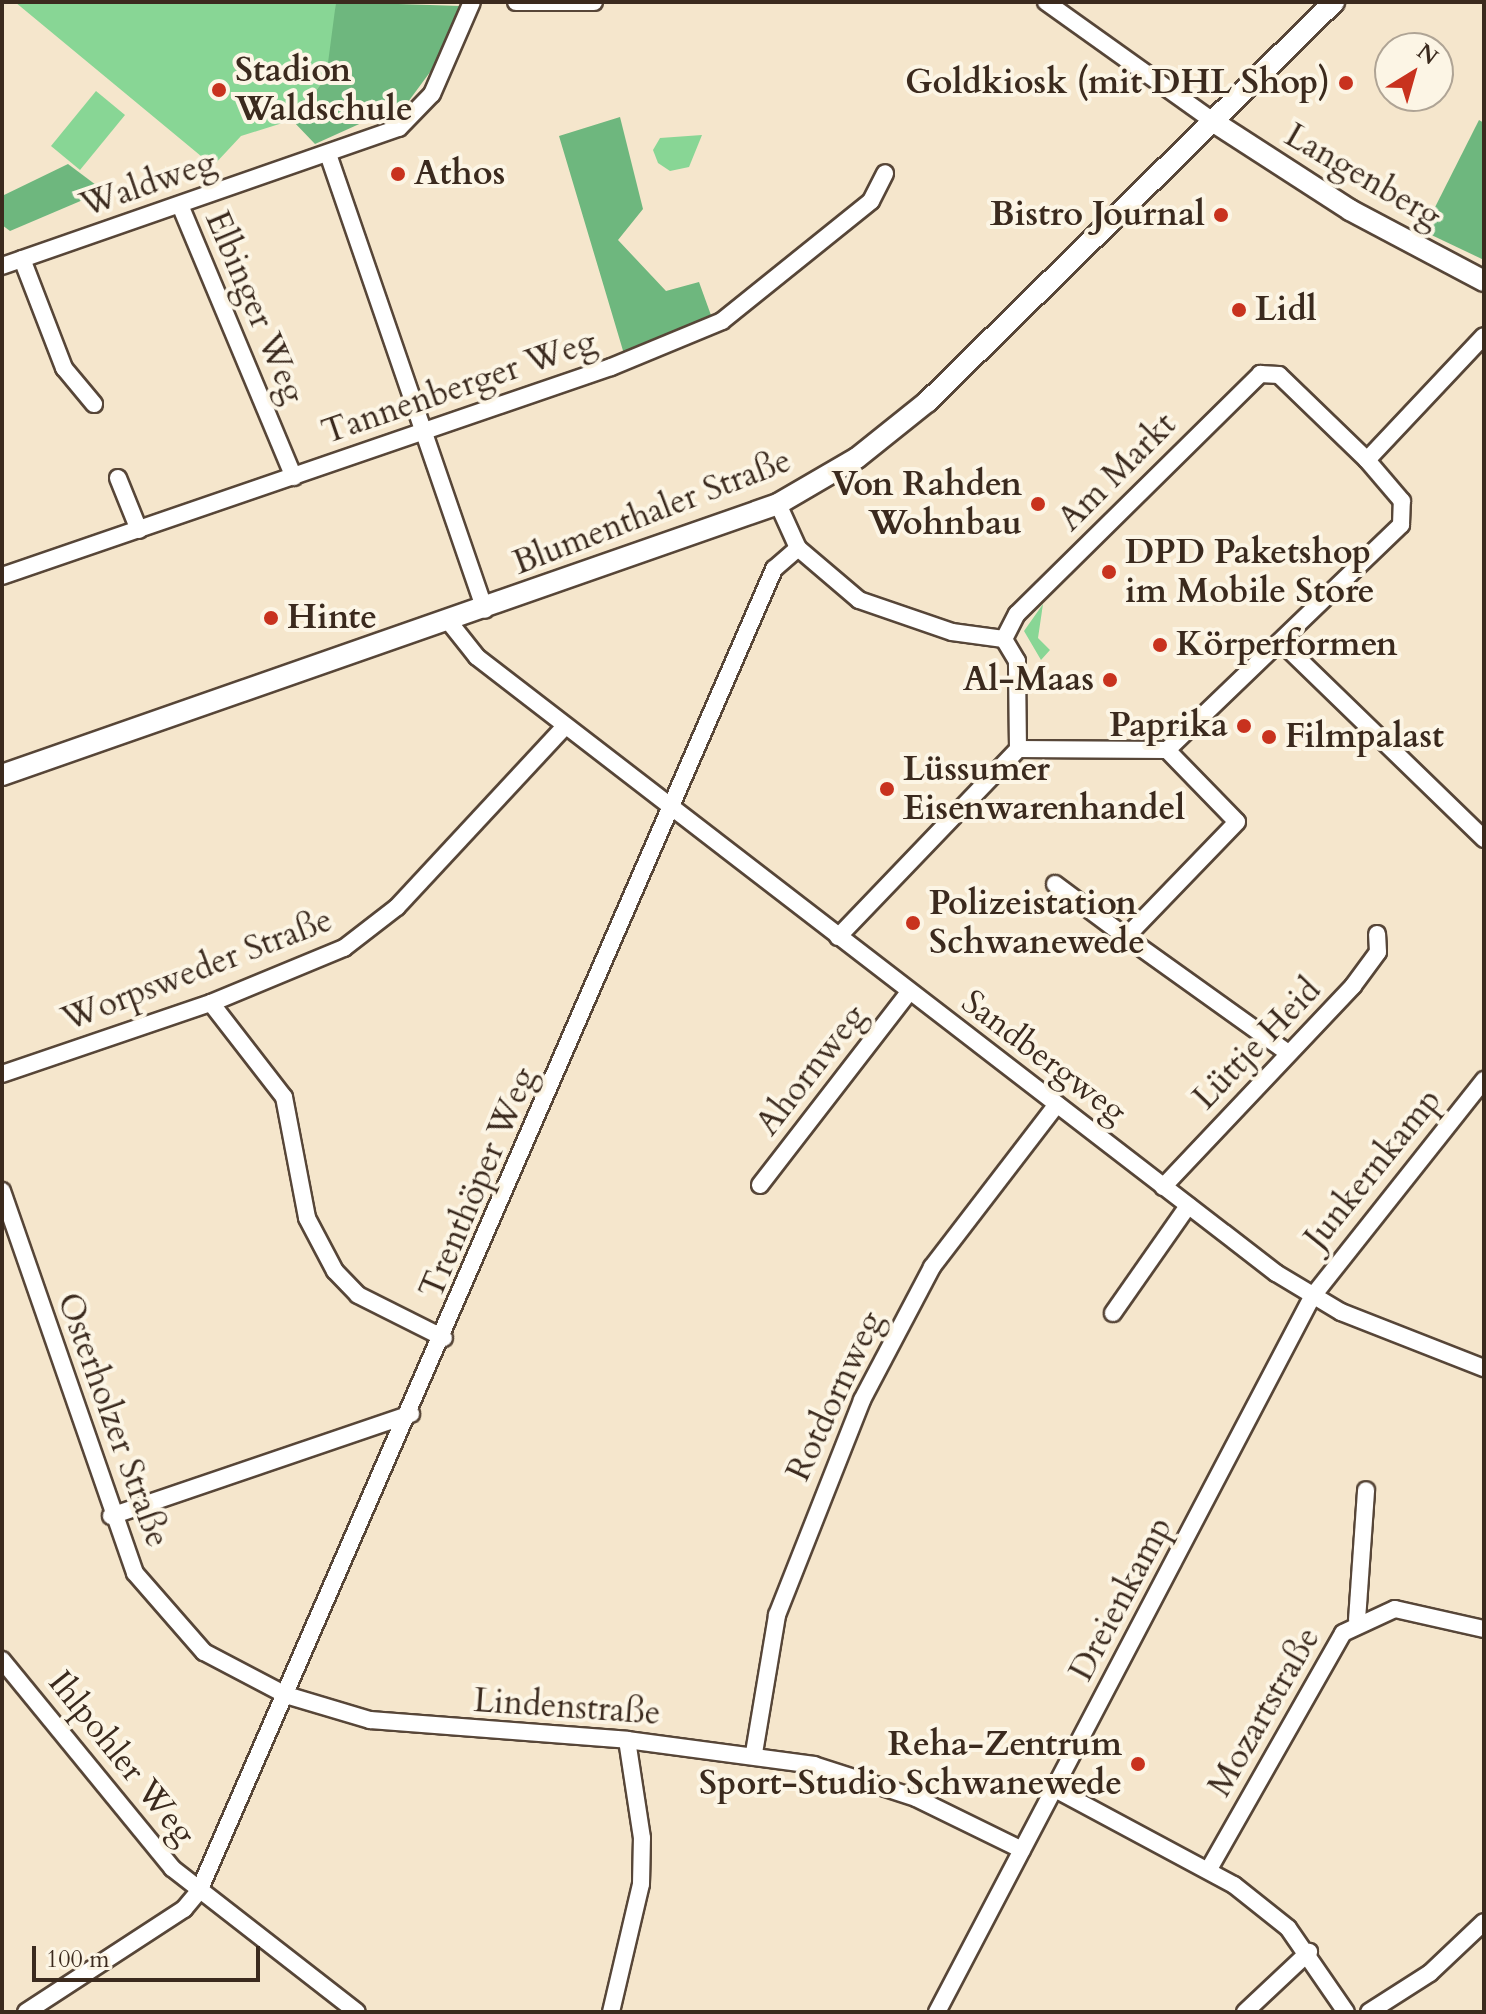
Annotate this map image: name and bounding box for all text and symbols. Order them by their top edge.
north arrow [1374,32,1454,112]
text: N [1411,37,1444,72]
place label: Stadion Waldschule [235,50,413,130]
place label: Goldkiosk (mit DHL Shop) [905,63,1330,103]
marker: Goldkiosk (mit DHL Shop) [1337,74,1355,92]
marker: Stadion Waldschule [210,81,228,99]
street label: Langenberg [1278,115,1448,237]
street label: Waldweg [75,142,221,226]
place label: Athos [414,154,505,194]
marker: Athos [389,165,407,183]
place label: Bistro Journal [990,195,1205,235]
street label: Elbinger Weg [196,205,314,409]
marker: Bistro Journal [1212,206,1230,224]
place label: Lidl [1255,290,1317,330]
marker: Lidl [1230,301,1248,319]
street label: Tannenberger Weg [317,321,601,453]
street label: Am Markt [1049,404,1185,540]
street label: Blumenthaler Straße [507,440,797,584]
place label: Von Rahden Wohnbau [831,464,1022,544]
marker: Von Rahden Wohnbau [1029,495,1047,513]
place label: DPD Paketshop im Mobile Store [1125,532,1375,612]
marker: DPD Paketshop im Mobile Store [1100,563,1118,581]
place label: Hinte [287,598,377,638]
marker: Hinte [262,609,280,627]
place label: Körperformen [1176,625,1398,665]
marker: Körperformen [1151,636,1169,654]
place label: Al-Maas [963,660,1094,700]
marker: Al-Maas [1101,671,1119,689]
place label: Paprika [1109,706,1228,746]
marker: Paprika [1235,717,1253,735]
place label: Filmpalast [1285,717,1444,757]
marker: Filmpalast [1260,728,1278,746]
place label: Lüssumer Eisenwarenhandel [903,749,1185,828]
marker: Lüssumer Eisenwarenhandel [878,780,896,798]
place label: Polizeistation Schwanewede [929,883,1145,962]
street label: Worpsweder Straße [56,900,338,1040]
marker: Polizeistation Schwanewede [904,914,922,932]
street label: Lüttje Heid [1185,970,1329,1118]
street label: Sandbergweg [953,982,1135,1132]
street label: Ahornweg [747,996,875,1144]
street label: Trenthöper Weg [411,1061,545,1305]
street label: Junkernkamp [1296,1081,1450,1257]
street label: Osterholzer Straße [48,1287,178,1553]
street label: Rotdornweg [778,1305,892,1487]
street label: Dreienkamp [1061,1510,1181,1688]
street label: Mozartstraße [1199,1620,1329,1804]
street label: Ihlpohler Weg [40,1663,204,1853]
street label: Lindenstraße [472,1680,662,1734]
place label: Reha-Zentrum Sport-Studio Schwanewede [699,1724,1122,1804]
marker: Reha-Zentrum Sport-Studio Schwanewede [1129,1755,1147,1773]
scale bar [36,1930,264,1980]
text: 100 m [46,1943,110,1976]

